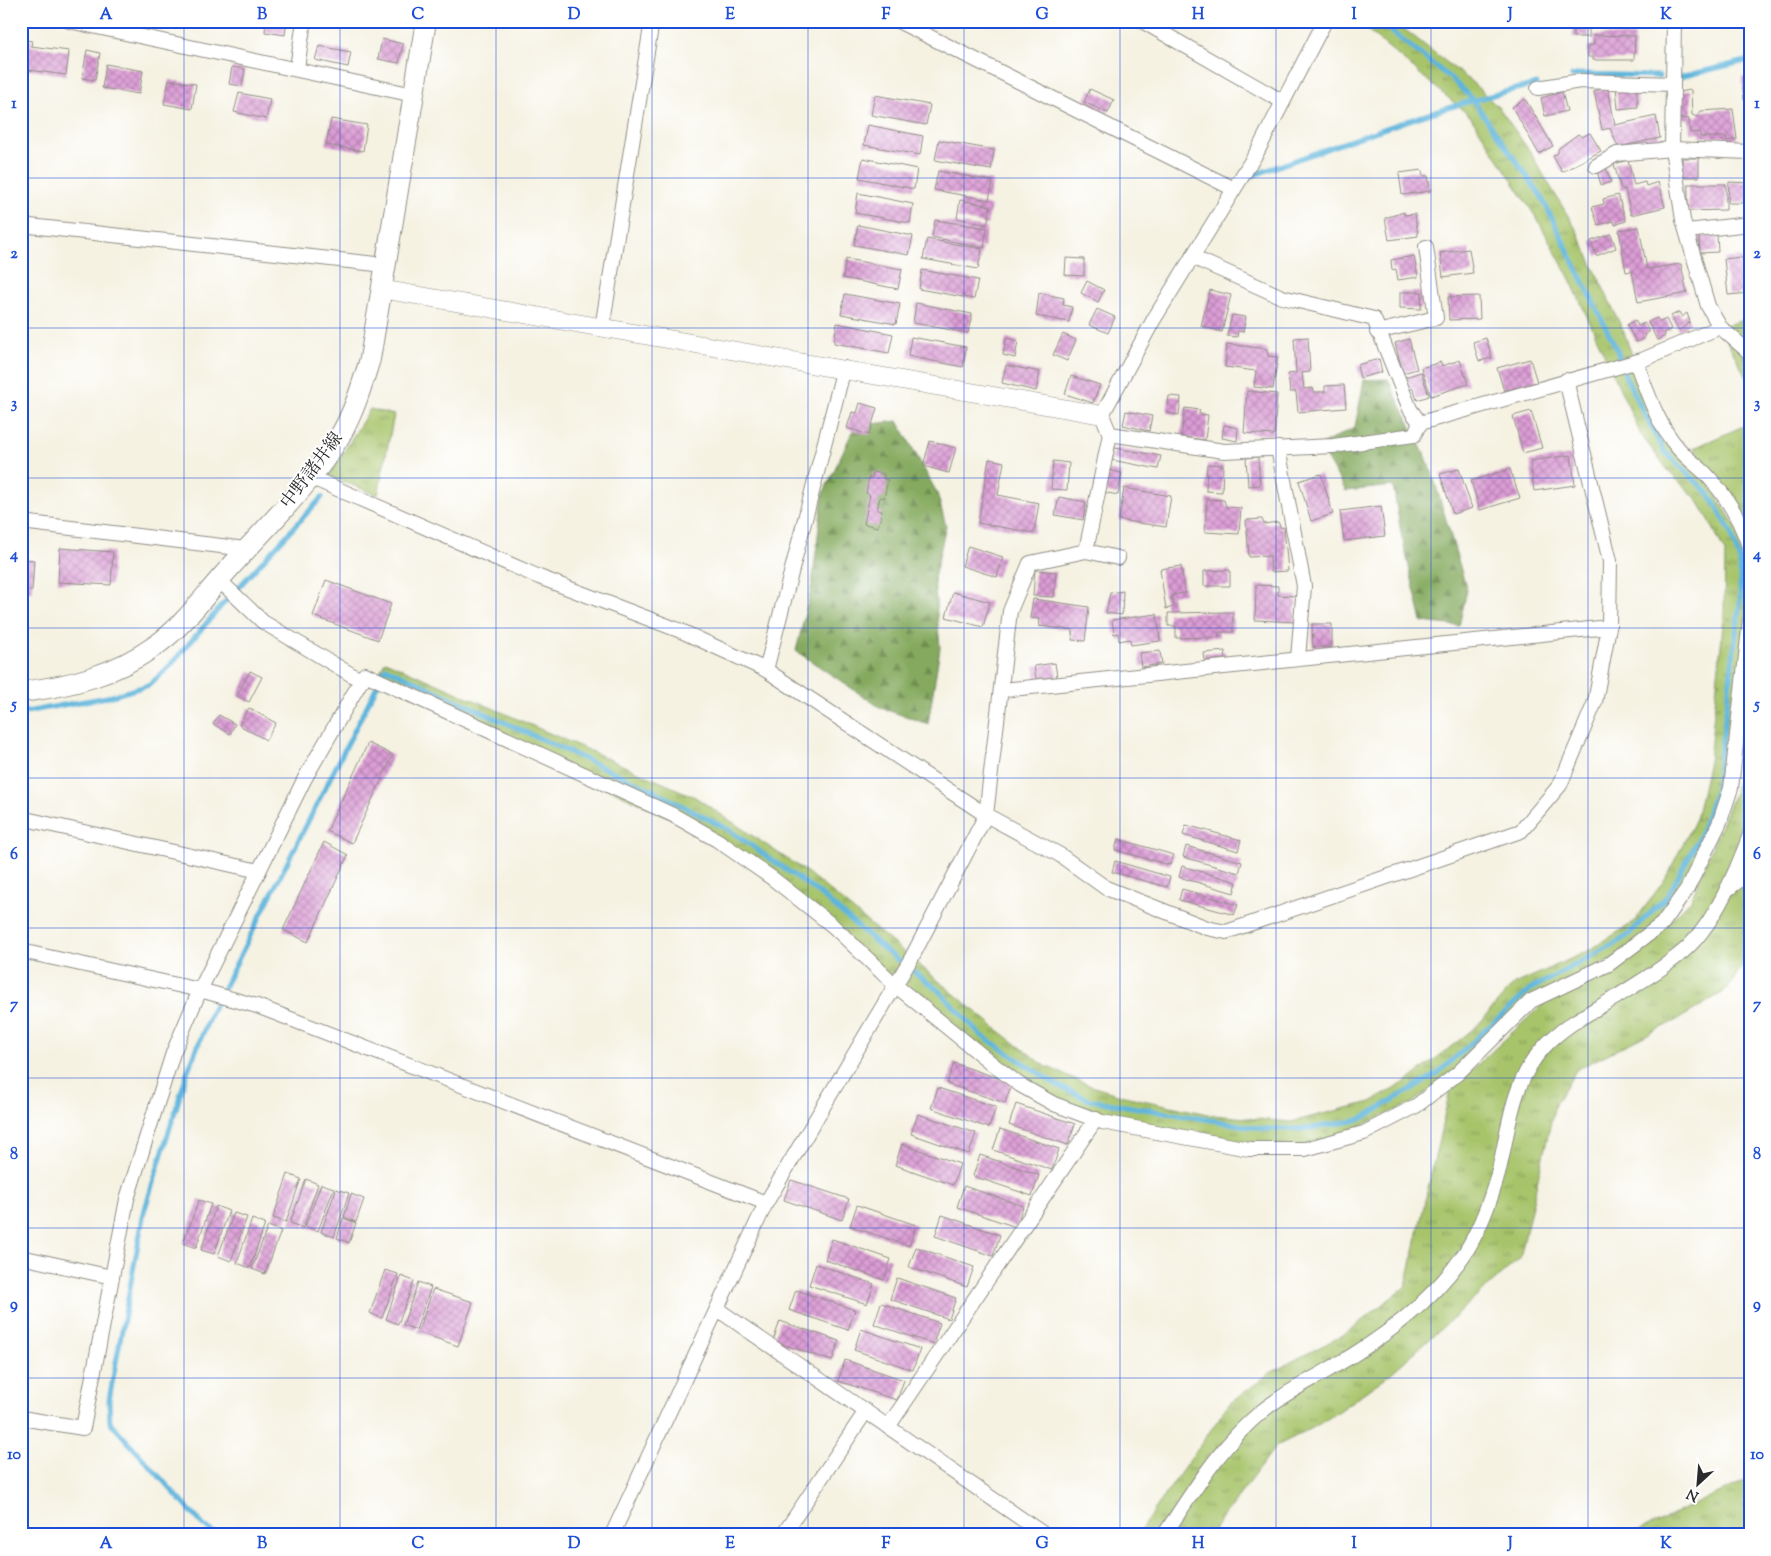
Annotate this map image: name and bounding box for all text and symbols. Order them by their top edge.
text: A [100,4,113,27]
text: B [257,4,267,27]
text: C [412,4,425,27]
text: D [568,4,581,27]
text: E [725,4,735,27]
text: F [882,4,891,27]
text: G [1035,4,1049,27]
text: H [1192,4,1205,27]
text: I [1351,4,1357,27]
text: J [1506,4,1513,27]
text: K [1660,4,1672,27]
text: 1 [11,93,17,116]
text: 1 [1754,93,1760,116]
text: 2 [10,243,18,266]
text: 2 [1753,243,1761,266]
text: 3 [11,393,18,416]
text: 3 [1754,393,1761,416]
street label: 中野諸井線 [275,427,350,515]
text: 4 [9,544,18,567]
text: 4 [1752,544,1761,567]
text: 5 [9,694,17,717]
text: 5 [1752,694,1760,717]
text: 6 [10,844,18,867]
text: 6 [1753,844,1761,867]
text: 7 [10,994,19,1017]
text: 7 [1753,994,1762,1017]
text: 8 [10,1144,18,1167]
text: 8 [1753,1144,1761,1167]
text: 9 [10,1294,18,1317]
text: 9 [1753,1294,1761,1317]
text: 10 [7,1444,21,1467]
text: 10 [1750,1444,1764,1467]
north arrow [1674,1458,1724,1508]
text: N [1684,1482,1703,1505]
text: A [100,1533,113,1556]
text: B [257,1533,267,1556]
text: C [412,1533,425,1556]
text: D [568,1533,581,1556]
text: E [725,1533,735,1556]
text: F [882,1533,891,1556]
text: G [1035,1533,1049,1556]
text: H [1192,1533,1205,1556]
text: I [1351,1533,1357,1556]
text: J [1506,1533,1513,1556]
text: K [1660,1533,1672,1556]

